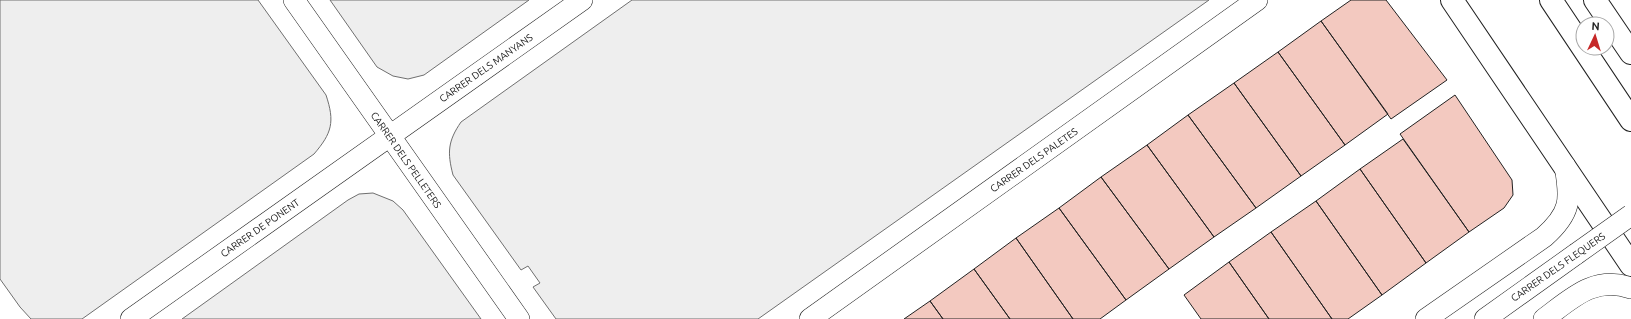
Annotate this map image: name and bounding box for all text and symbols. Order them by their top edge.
north arrow [1575,16,1615,56]
text: N [1591,20,1600,32]
street label: CARRER DELS MANYANS [437,32,535,104]
street label: CARRER DELS PELLETERS [369,110,443,210]
street label: CARRER DELS PALETES [988,126,1080,194]
street label: CARRER DE PONENT [218,196,302,259]
street label: CARRER DELS FLEQUERS [1509,230,1607,304]

